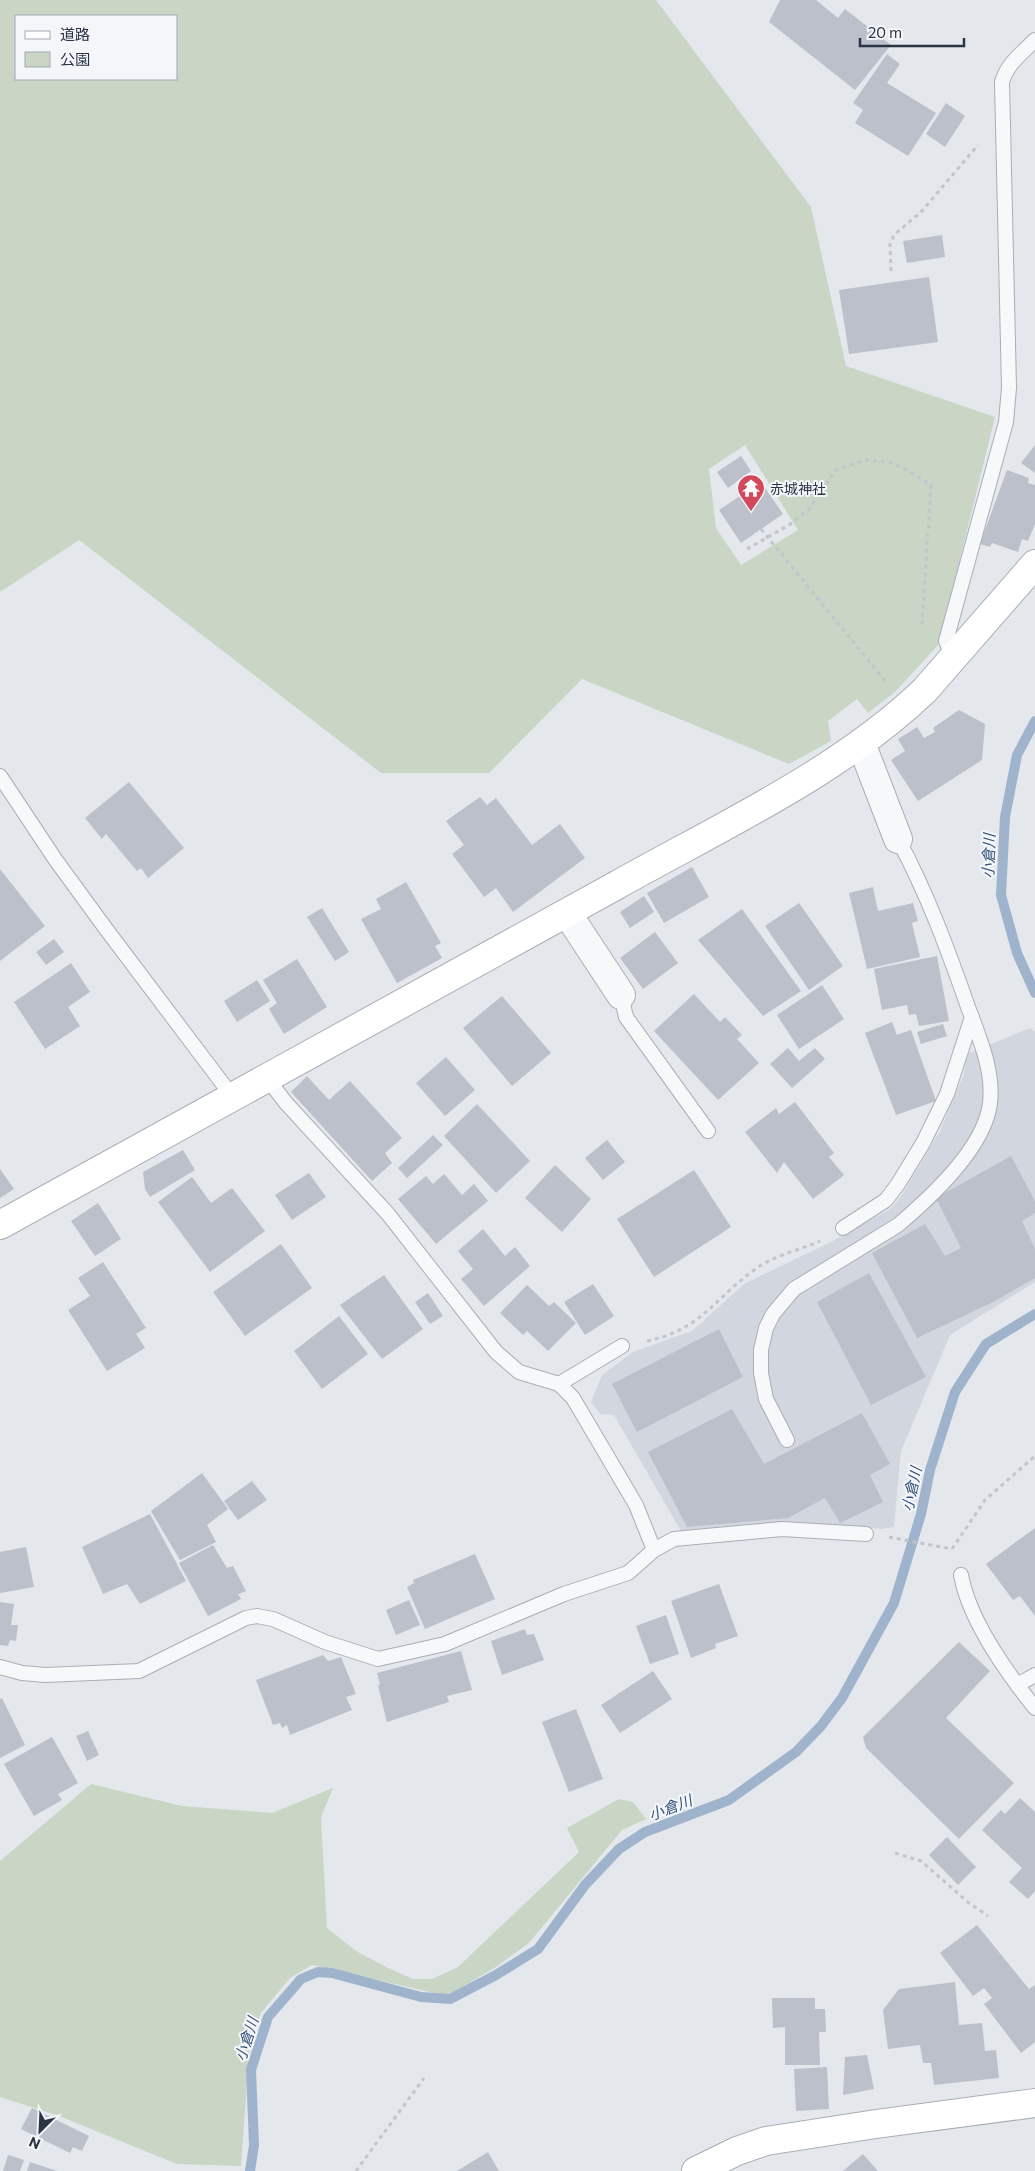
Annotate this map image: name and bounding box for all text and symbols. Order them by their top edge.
legend [15,15,178,80]
scale bar [860,15,964,47]
text: 20 m [868,23,902,41]
text: 道路 [60,25,90,43]
text: 公園 [60,50,90,68]
temple icon: 赤城神社 [736,473,766,512]
place label: 赤城神社 [770,480,826,497]
water label: 小倉川 [978,831,998,879]
water label: 小倉川 [898,1463,925,1513]
water label: 小倉川 [646,1790,696,1823]
water label: 小倉川 [230,2013,262,2063]
north arrow [15,2106,65,2156]
text: N [26,2133,43,2153]

